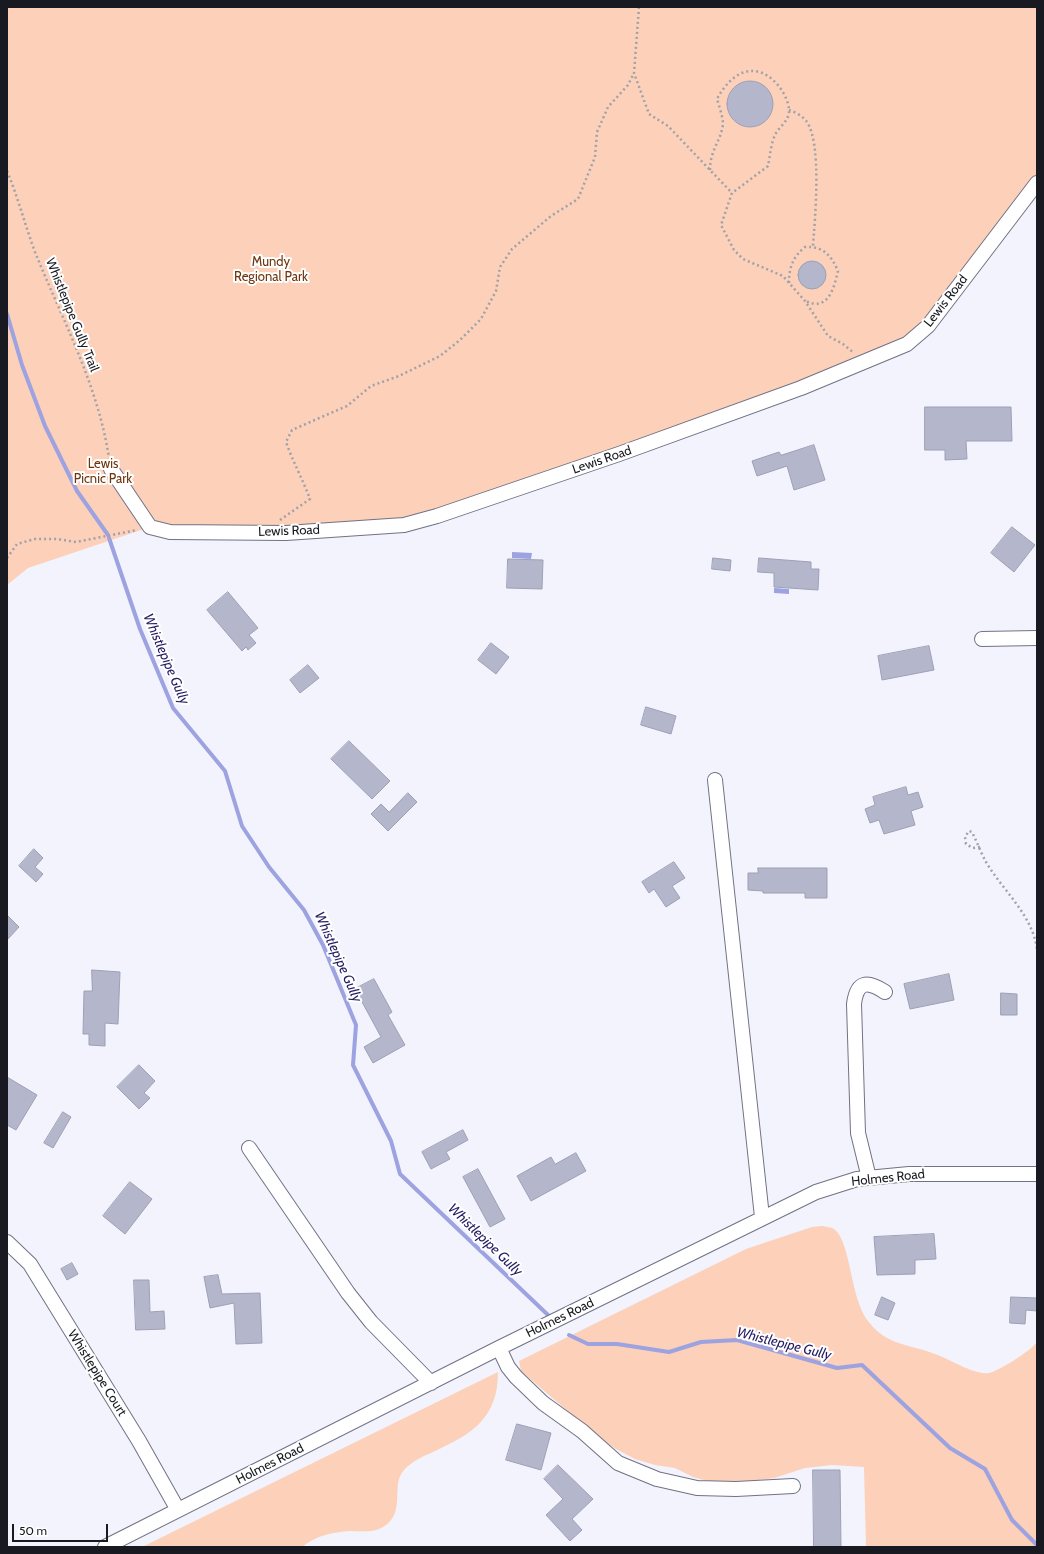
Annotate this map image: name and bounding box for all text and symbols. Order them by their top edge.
park label: Mundy Regional Park [234,254,308,285]
street label: Whistlepipe Gully Trail [42,256,102,374]
street label: Lewis Road [921,272,971,330]
street label: Lewis Road [570,443,634,477]
park label: Lewis Picnic Park [74,456,132,487]
street label: Lewis Road [258,522,320,540]
water label: Whistlepipe Gully [139,611,193,707]
water label: Whistlepipe Gully [311,909,365,1005]
street label: Holmes Road [850,1166,926,1190]
water label: Whistlepipe Gully [444,1200,526,1280]
street label: Holmes Road [523,1295,597,1341]
water label: Whistlepipe Gully [735,1324,833,1364]
street label: Whistlepipe Court [64,1327,130,1419]
street label: Holmes Road [234,1440,306,1488]
scale bar [14,1516,110,1542]
text: 50 m [19,1523,47,1538]

